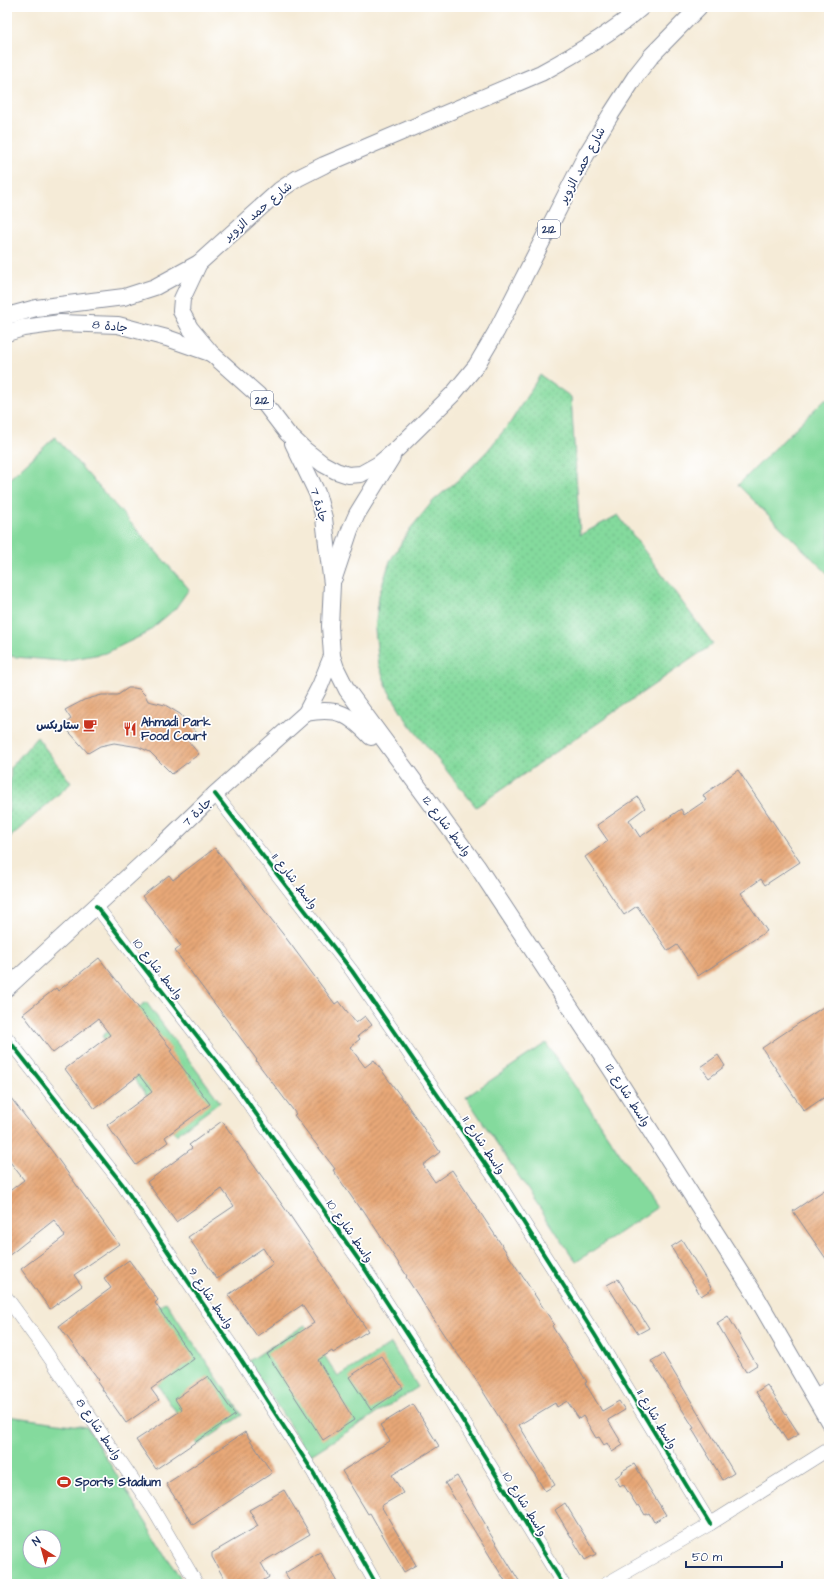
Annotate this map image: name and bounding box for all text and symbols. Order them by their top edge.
street label: شارع حمد الزوير [555,124,610,207]
street label: شارع حمد الزوير [220,178,296,246]
road number: 212 [538,220,560,238]
street label: جادة 8 [91,316,129,337]
road number: 212 [251,391,273,409]
street label: جادة 7 [305,486,332,525]
place label: Ahmadi Park Food Court [141,714,211,745]
place label: ستاربكس [36,717,79,734]
cafe icon: ستاربكس [82,717,98,733]
restaurant icon: Ahmadi Park Food Court [122,721,138,737]
street label: واسط شارع 12 [418,792,475,860]
street label: جادة 7 [179,794,216,831]
street label: واسط شارع 11 [267,850,322,913]
street label: واسط شارع 10 [129,935,187,1003]
street label: واسط شارع 12 [601,1060,654,1130]
street label: واسط شارع 11 [458,1113,509,1178]
street label: واسط شارع 10 [322,1197,377,1266]
street label: واسط شارع 9 [184,1264,237,1332]
street label: واسط شارع 11 [632,1386,681,1452]
street label: واسط شارع 8 [72,1395,126,1464]
street label: واسط شارع 10 [498,1469,551,1540]
sports icon: Sports Stadium [56,1474,72,1490]
place label: Sports Stadium [74,1474,161,1492]
north arrow [22,1529,62,1569]
text: N [29,1533,44,1549]
scale bar [686,1543,782,1569]
text: 50 m [692,1549,723,1566]

